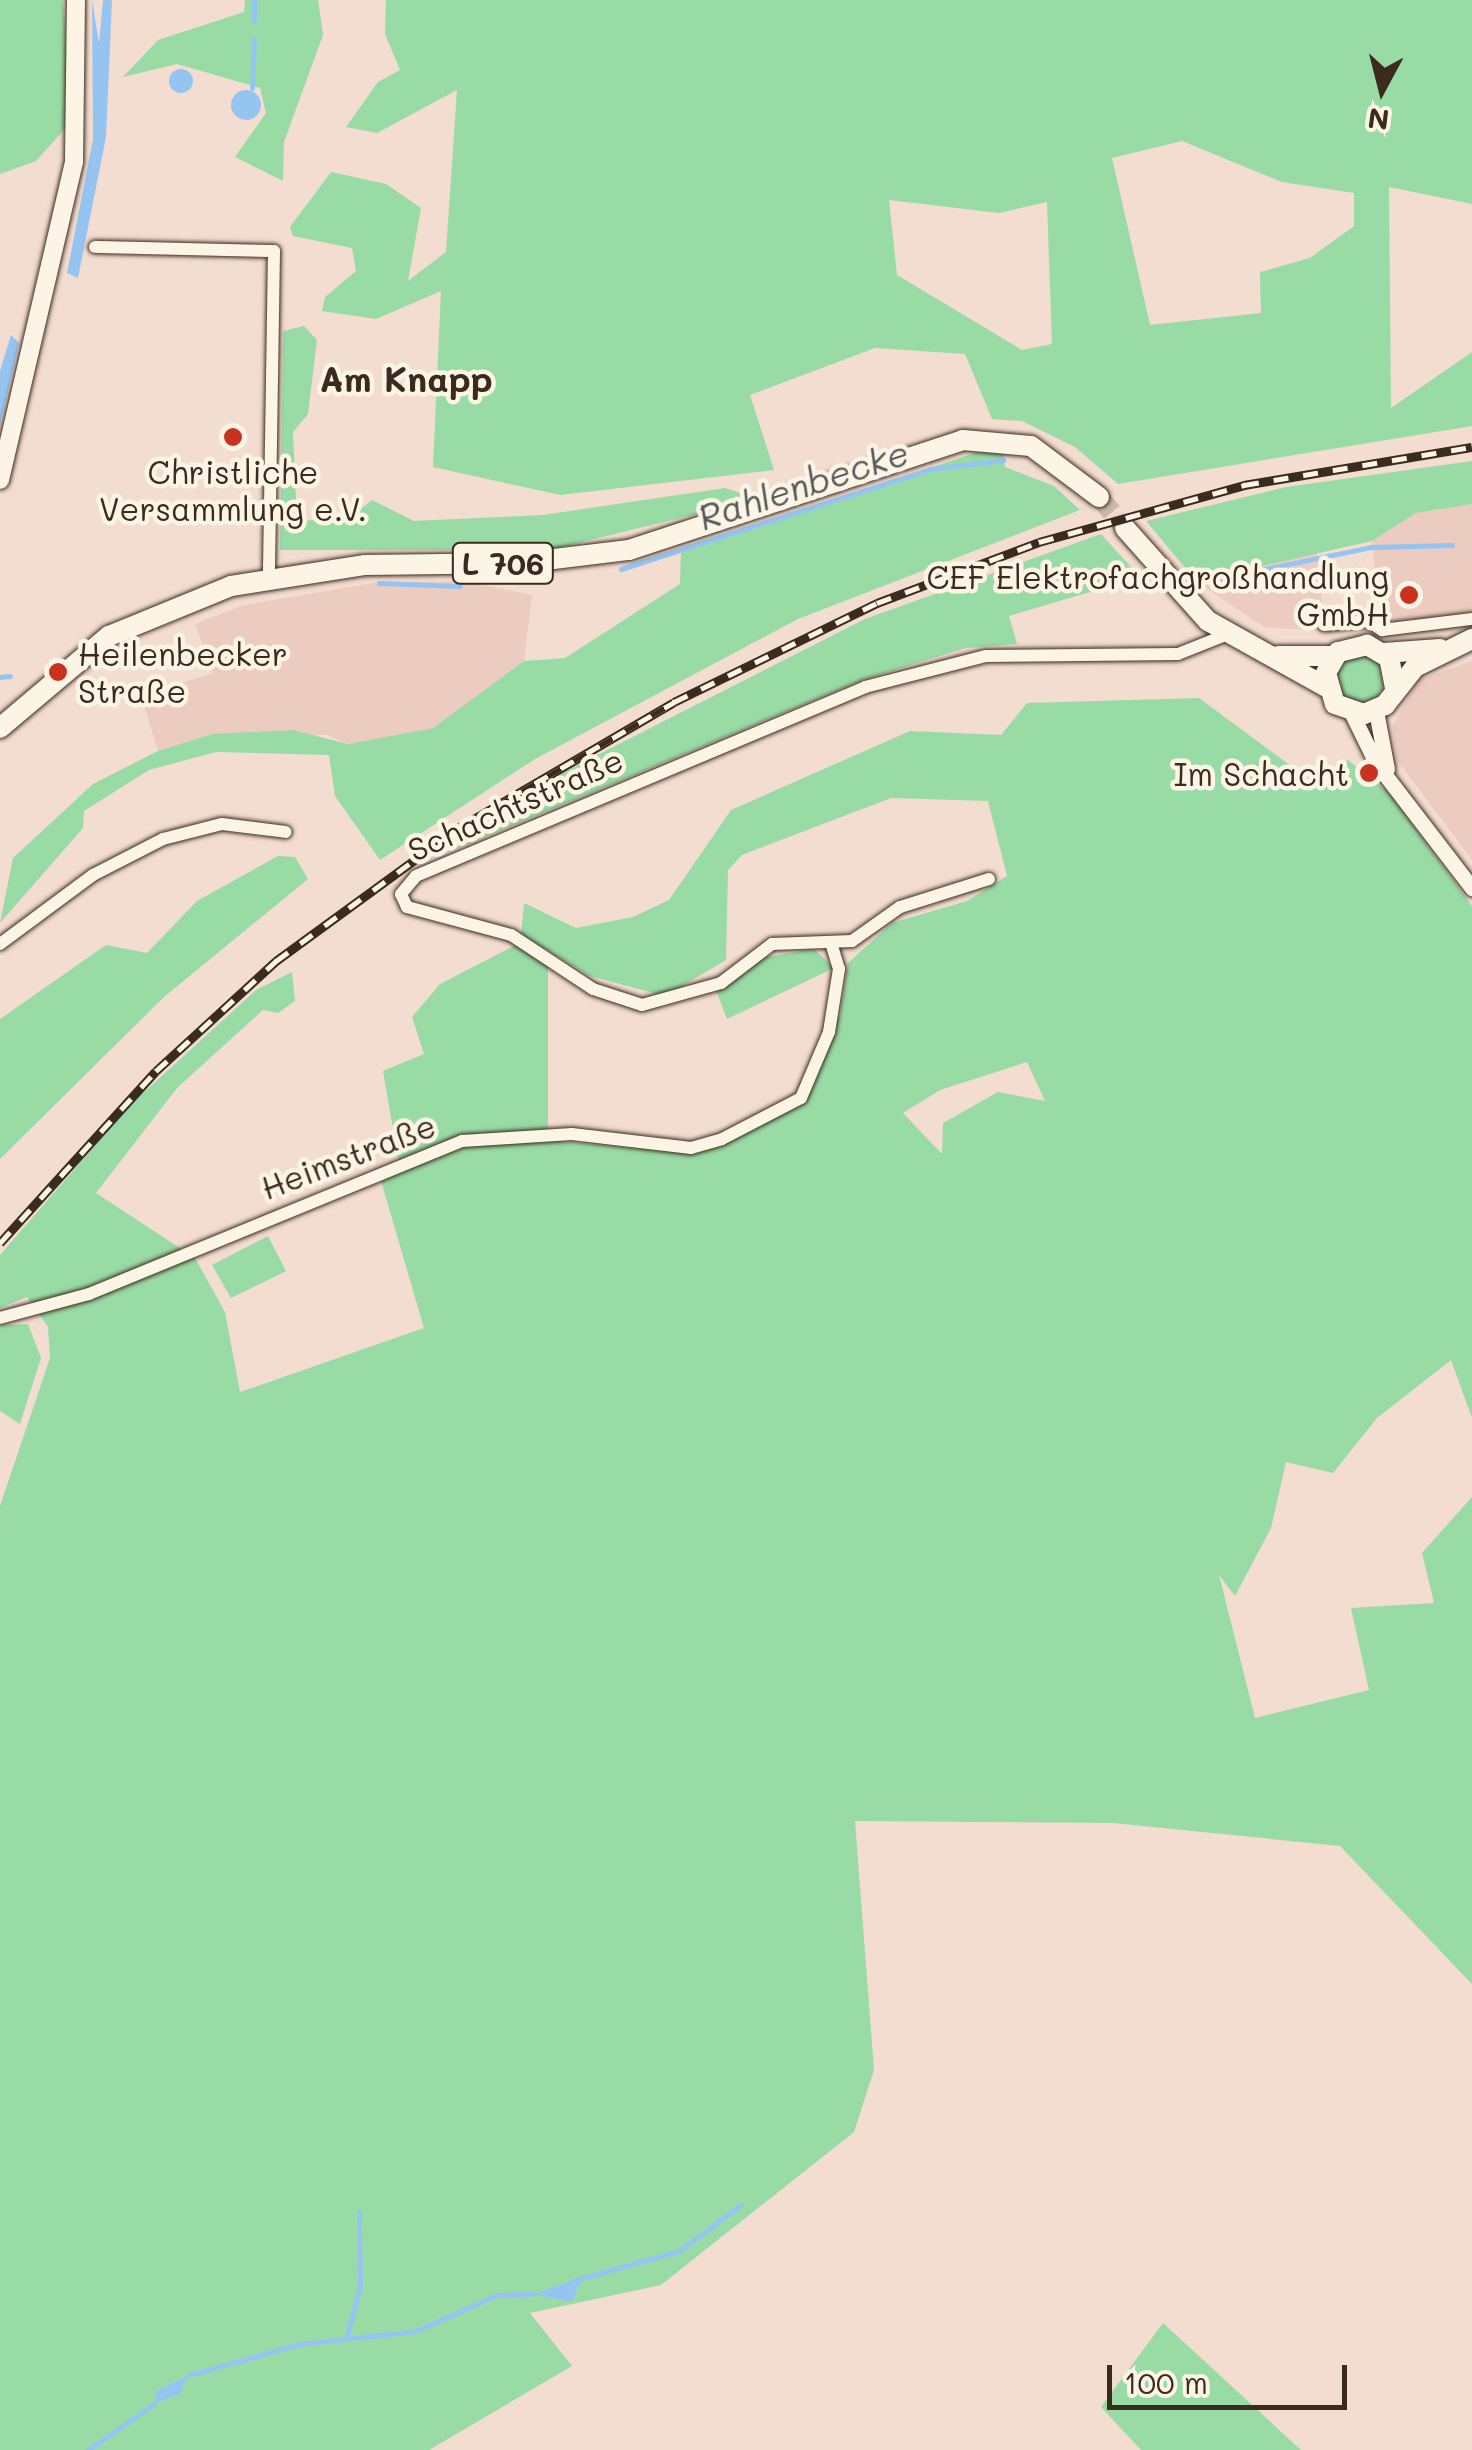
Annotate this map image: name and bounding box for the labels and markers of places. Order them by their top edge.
marker: Christliche Versammlung e.V. [222,426,244,448]
place label: Christliche Versammlung e.V. [99,453,367,528]
place label: CEF Elektrofachgroßhandlung GmbH [926,558,1389,633]
marker: CEF Elektrofachgroßhandlung GmbH [1398,584,1420,606]
place label: Heilenbecker Straße [78,635,288,710]
marker: Heilenbecker Straße [47,661,69,683]
place label: Im Schacht [1173,754,1349,792]
marker: Im Schacht [1358,762,1380,784]

